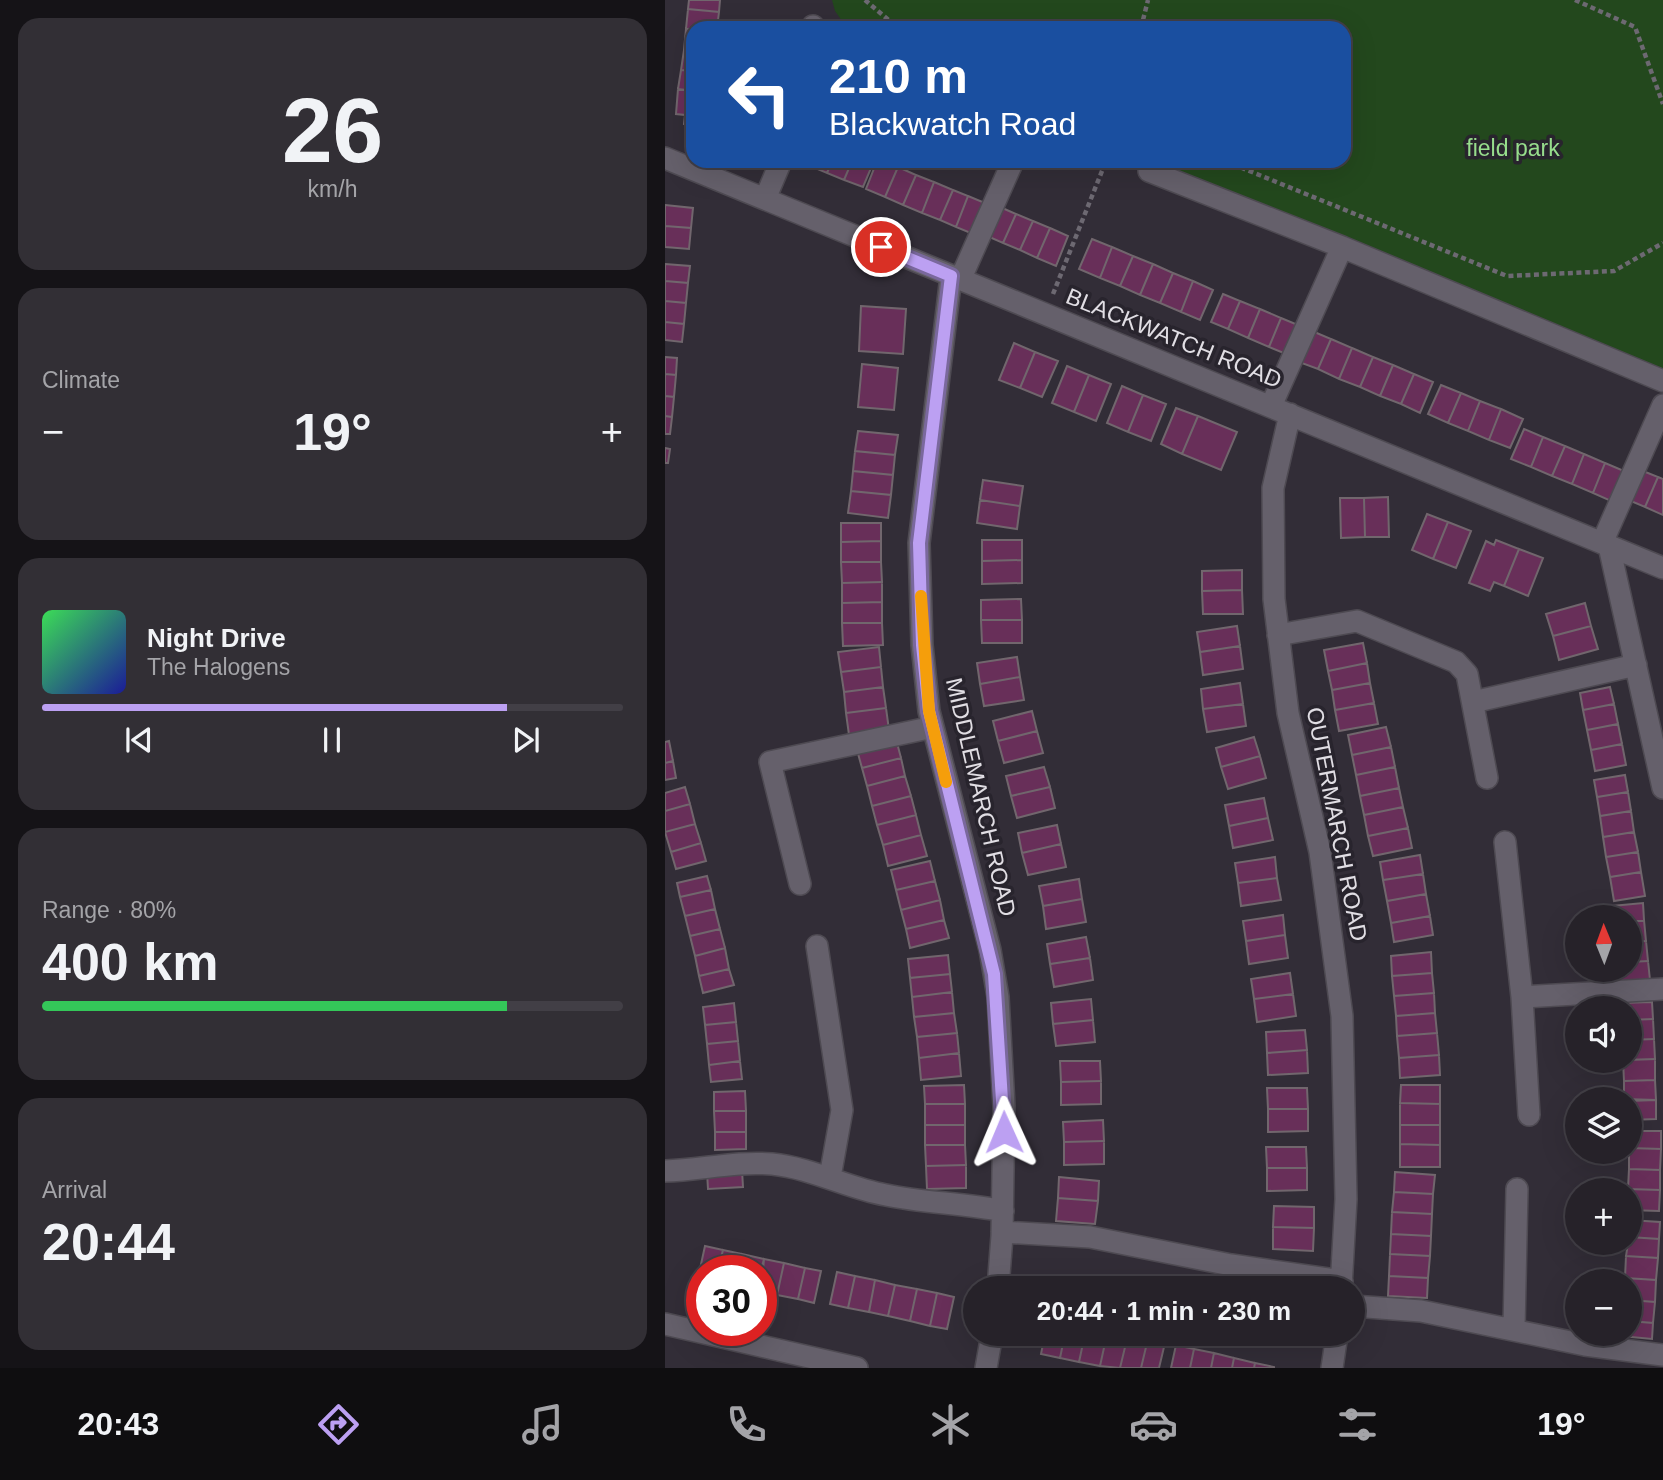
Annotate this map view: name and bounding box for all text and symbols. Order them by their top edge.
icon: left [714,49,805,140]
text: 210 m [829,49,968,103]
text: 26 [282,80,383,181]
text: Blackwatch Road [829,106,1076,142]
park label: field park [1466,135,1560,161]
text: km/h [308,176,357,202]
pin [851,217,911,277]
icon: arrive [862,228,900,266]
street label: BLACKWATCH ROAD [1062,283,1286,393]
text: Climate [42,367,120,393]
text: 19° [293,403,372,461]
text: − [42,411,64,453]
text: + [601,411,623,453]
text: Night Drive [147,623,286,653]
text: The Halogens [147,654,290,680]
street label: MIDDLEMARCH ROAD [941,675,1021,919]
street label: OUTERMARCH ROAD [1302,705,1372,943]
icon: previous [120,721,158,759]
icon: pause [313,721,351,759]
icon: next [507,721,545,759]
text: Range · 80% [42,897,176,923]
north arrow [1565,905,1641,982]
map controls [1565,905,1642,1346]
text: 400 km [42,933,218,991]
button: sound [1565,996,1642,1073]
button: layers [1565,1087,1642,1164]
position arrow [967,1095,1041,1169]
text: Arrival [42,1177,107,1203]
button: + [1565,1178,1642,1255]
text: 20:44 [42,1213,175,1271]
speed limit sign: 30 [686,1255,777,1346]
button: − [1565,1269,1642,1346]
text: 20:44 · 1 min · 230 m [1037,1296,1291,1326]
icon: directions [314,1400,363,1449]
icon: music [518,1400,567,1449]
icon: phone [722,1400,771,1449]
icon: climate [926,1400,975,1449]
icon: car [1129,1400,1178,1449]
icon: filters [1333,1400,1382,1449]
text: 20:43 [77,1406,159,1442]
text: 19° [1537,1406,1586,1442]

